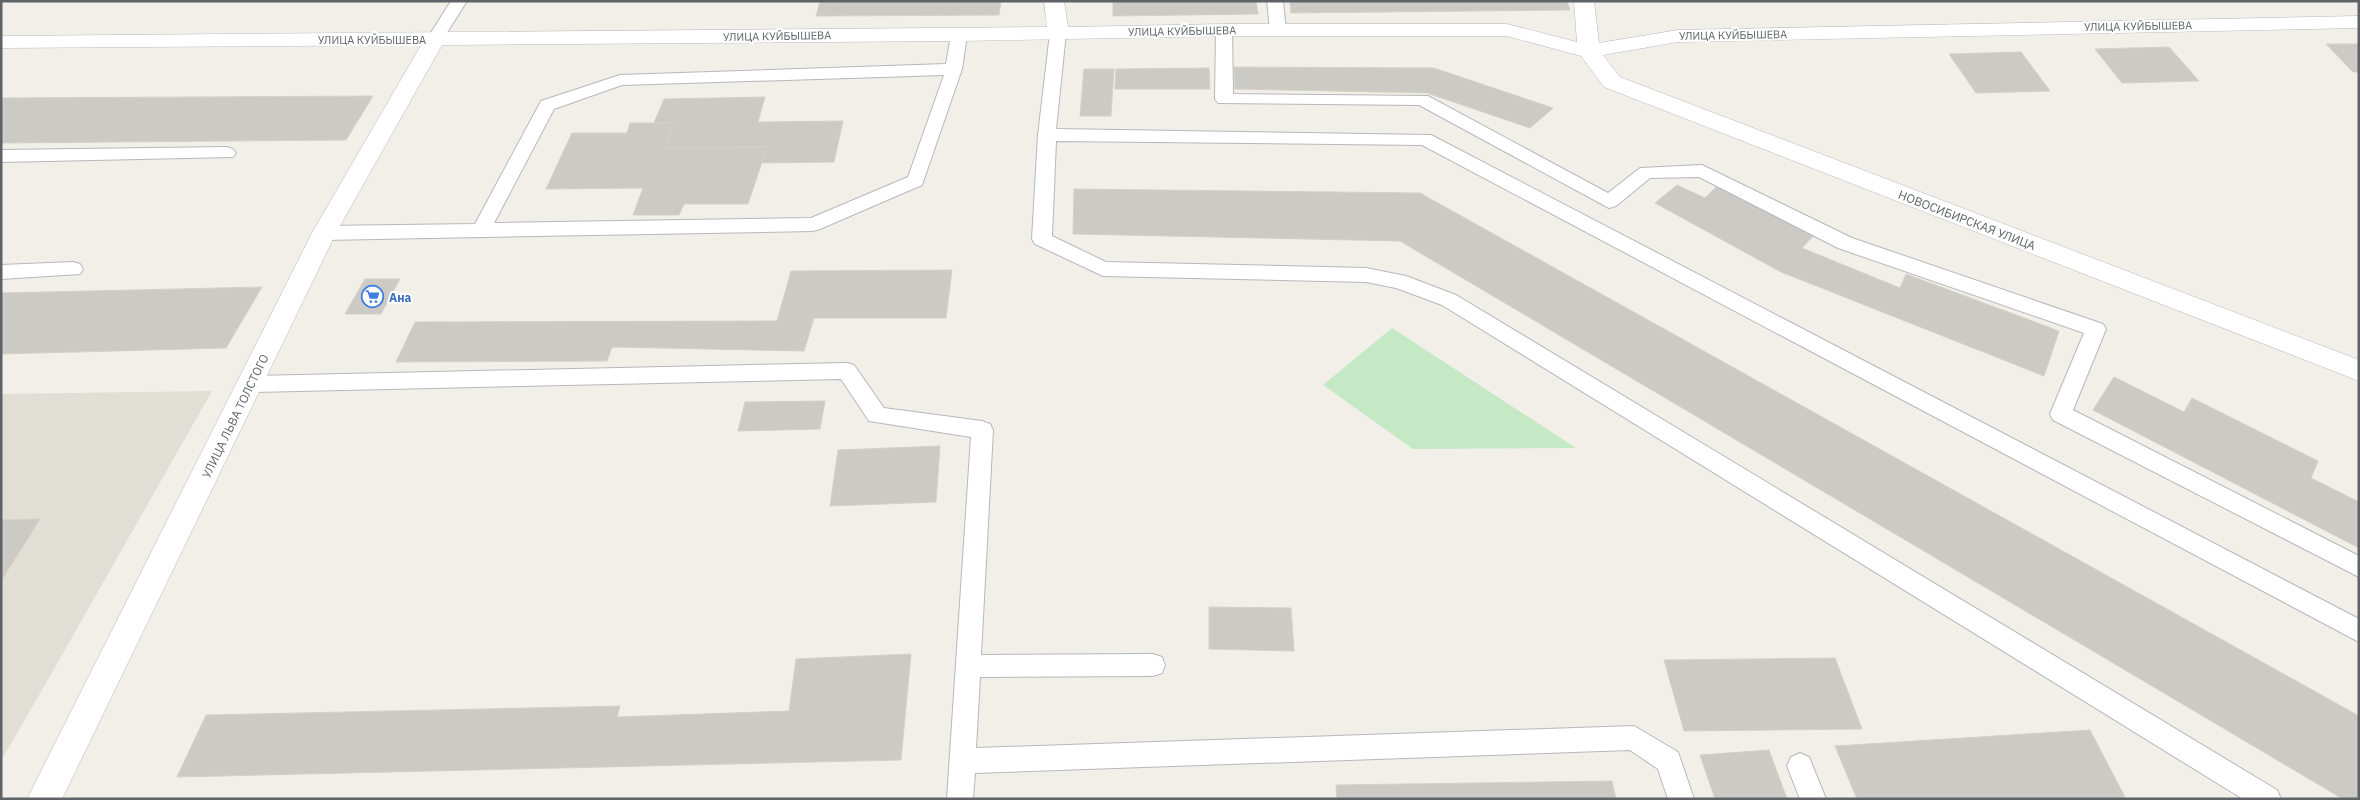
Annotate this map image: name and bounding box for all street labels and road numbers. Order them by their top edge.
street label: УЛИЦА КУЙБЫШЕВА [2084,18,2192,34]
street label: УЛИЦА КУЙБЫШЕВА [1128,23,1236,39]
street label: УЛИЦА КУЙБЫШЕВА [1679,27,1787,43]
street label: УЛИЦА КУЙБЫШЕВА [723,28,831,44]
street label: УЛИЦА КУЙБЫШЕВА [318,33,426,47]
street label: НОВОСИБИРСКАЯ УЛИЦА [1896,187,2038,253]
street label: УЛИЦА ЛЬВА ТОЛСТОГО [198,352,272,480]

